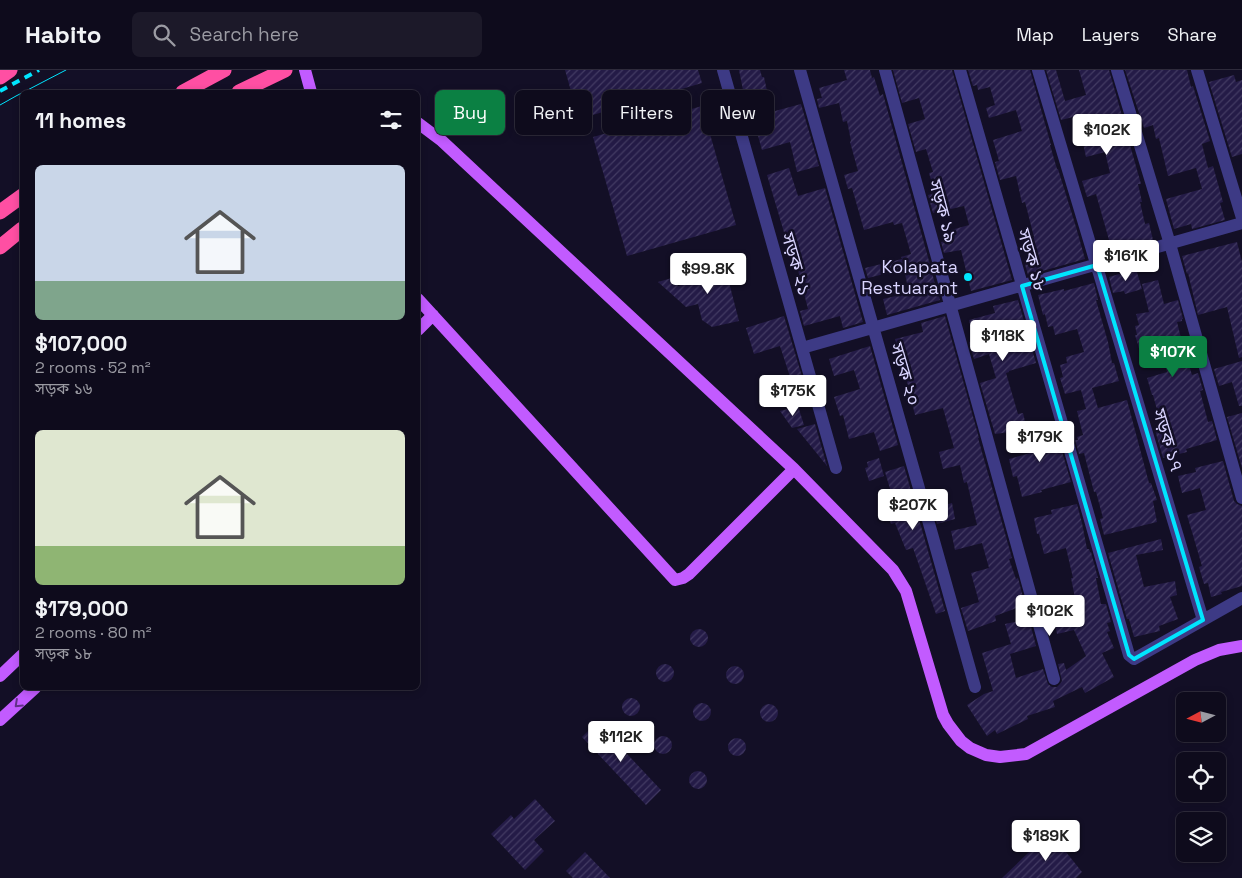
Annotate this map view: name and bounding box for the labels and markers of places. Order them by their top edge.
pin: $102K [1072,114,1142,156]
pin: $161K [1091,240,1161,282]
pin: $99.8K [667,252,749,295]
place label: Kolapata Restuarant [861,255,958,299]
marker: Kolapata Restuarant [962,271,974,283]
pin: $118K [968,320,1038,362]
pin: $107K [1138,336,1208,378]
pin: $175K [758,374,828,417]
pin: $179K [1005,420,1075,463]
pin: $207K [878,488,948,531]
pin: $102K [1015,594,1085,637]
pin: $112K [586,720,656,763]
pin: $189K [1011,820,1081,862]

